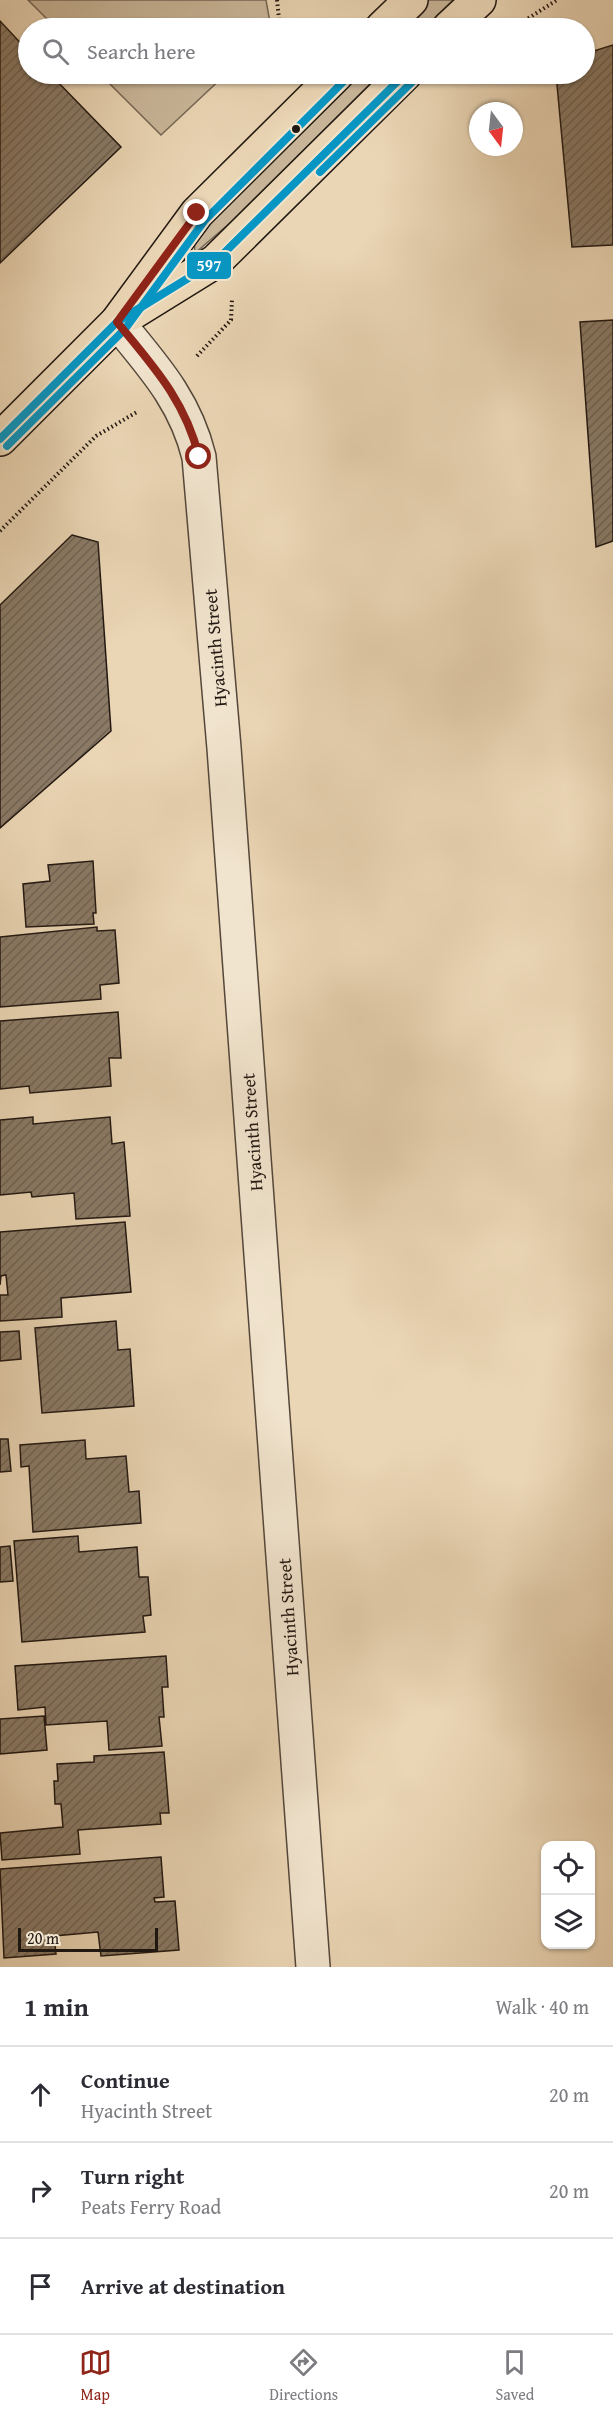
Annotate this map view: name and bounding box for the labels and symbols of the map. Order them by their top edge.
north arrow [469,102,523,156]
unlabelled marker [290,123,302,135]
route end [183,199,209,225]
line badge: 597 [186,251,232,280]
text: 597 [197,253,221,277]
route start [185,443,211,469]
street label: Hyacinth Street [196,587,234,708]
street label: Hyacinth Street [234,1071,270,1192]
street label: Hyacinth Street [270,1556,306,1677]
scale bar [18,1925,158,1952]

